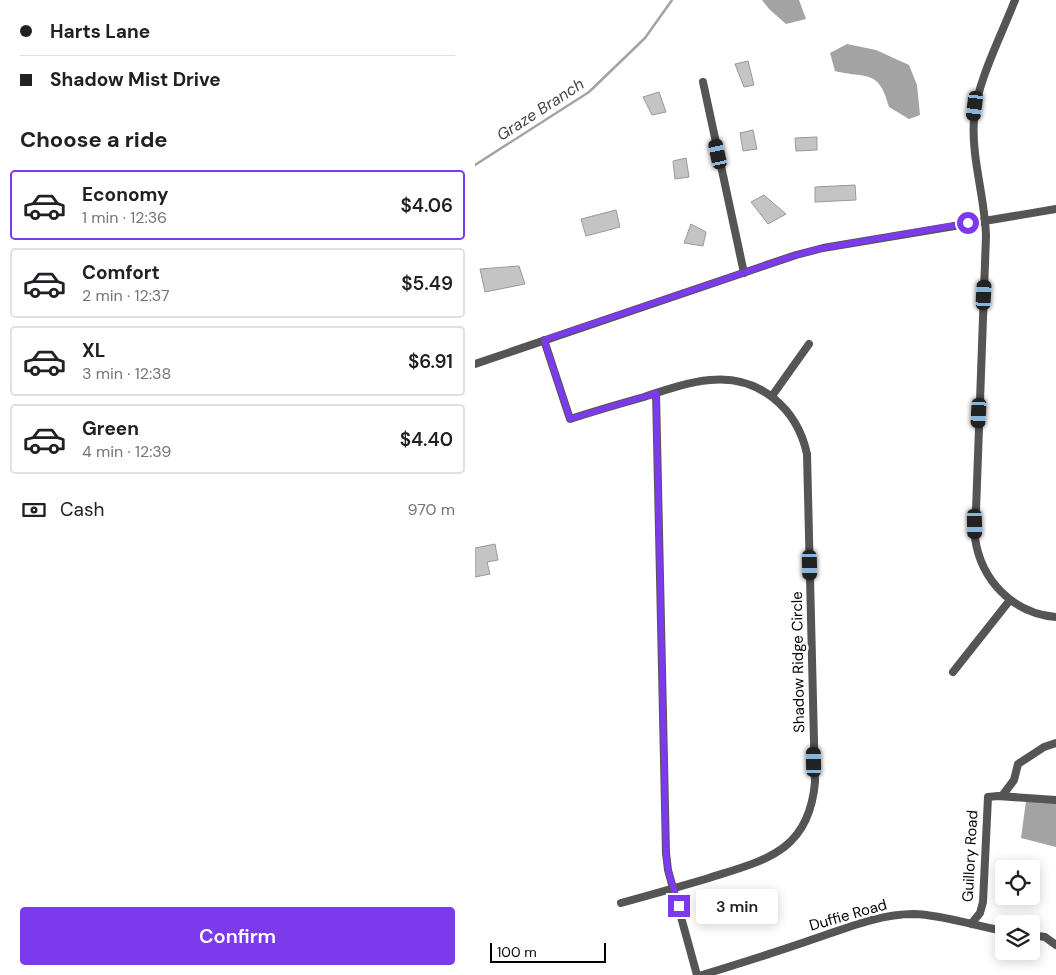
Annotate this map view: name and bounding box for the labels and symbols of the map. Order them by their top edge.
water label: Graze Branch [493,73,588,145]
car [965,90,984,122]
car [707,138,728,170]
route start [957,212,979,234]
car [975,280,992,310]
car [970,398,987,428]
car [967,509,982,539]
car [802,550,817,580]
street label: Shadow Ridge Circle [787,591,809,733]
car [806,747,821,777]
street label: Guillory Road [958,810,982,902]
callout: 3 min [697,888,779,924]
street label: Duffie Road [807,894,889,936]
route end [668,895,690,917]
scale bar [490,940,606,963]

